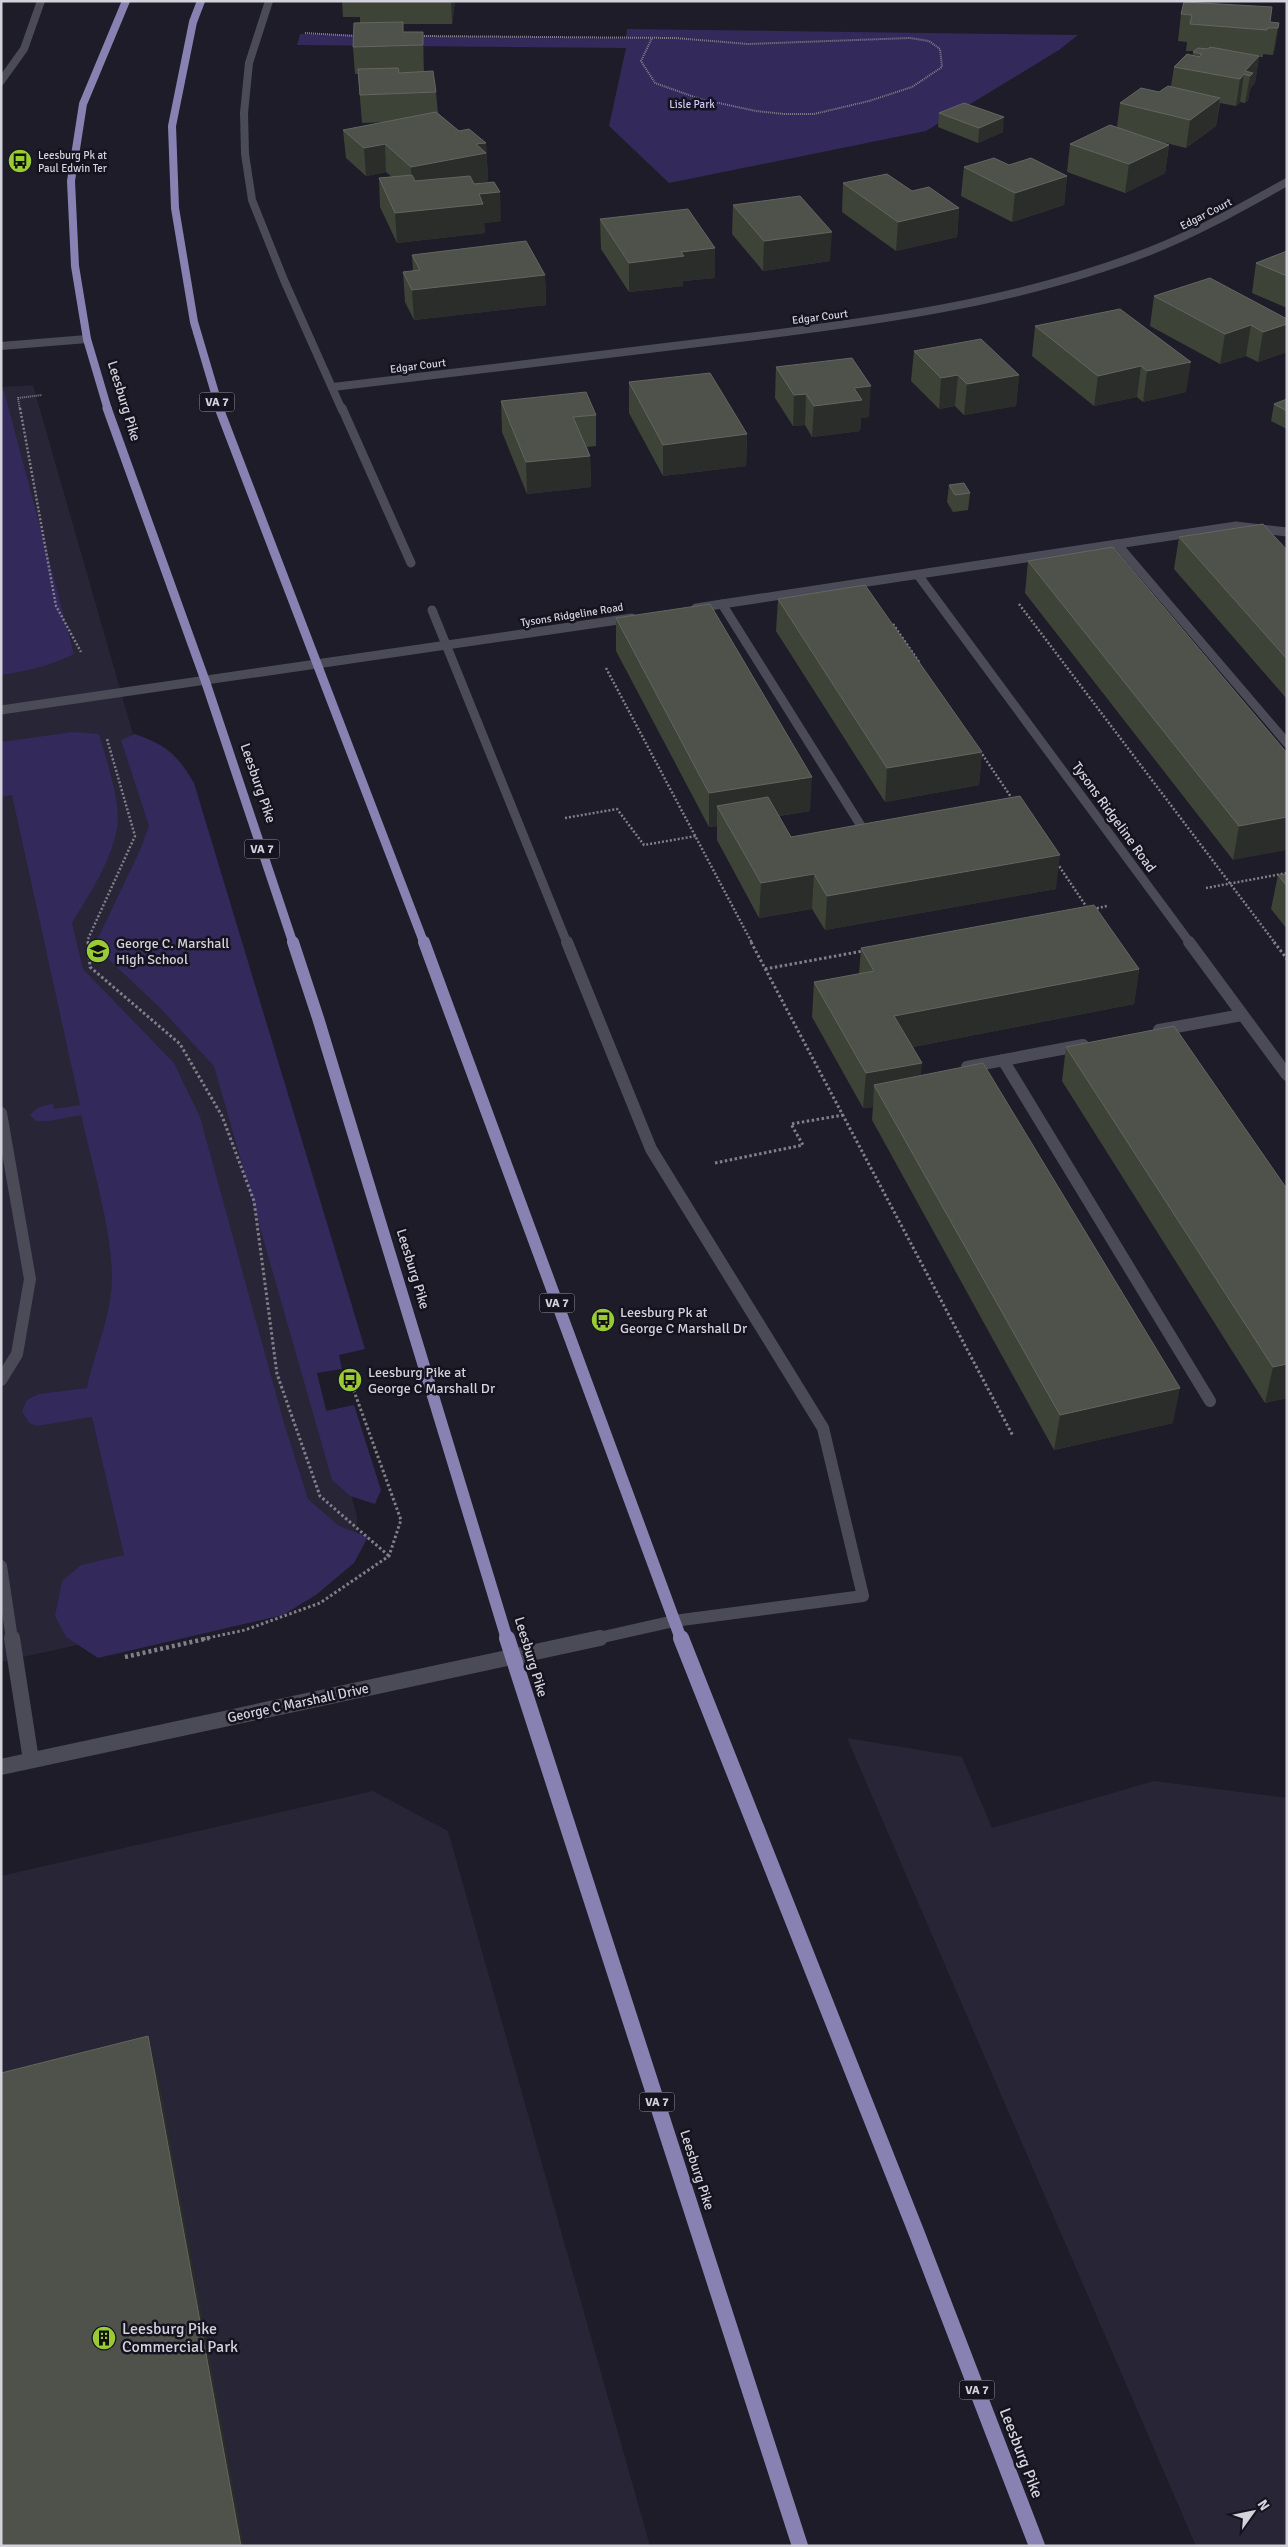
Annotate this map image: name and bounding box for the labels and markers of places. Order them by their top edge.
bus stop icon: Leesburg Pk at Paul Edwin Ter [7,148,33,174]
place label: Leesburg Pk at Paul Edwin Ter [38,149,107,175]
place label: George C. Marshall High School [116,935,229,968]
school or university icon: George C. Marshall High School [85,938,111,964]
place label: Leesburg Pk at George C Marshall Dr [620,1304,748,1337]
bus stop icon: Leesburg Pk at George C Marshall Dr [590,1307,616,1333]
place label: Leesburg Pike at George C Marshall Dr [368,1364,496,1397]
bus stop icon: Leesburg Pike at George C Marshall Dr [337,1367,363,1393]
place label: Leesburg Pike Commercial Park [122,2319,238,2357]
building icon: Leesburg Pike Commercial Park [91,2325,117,2351]

